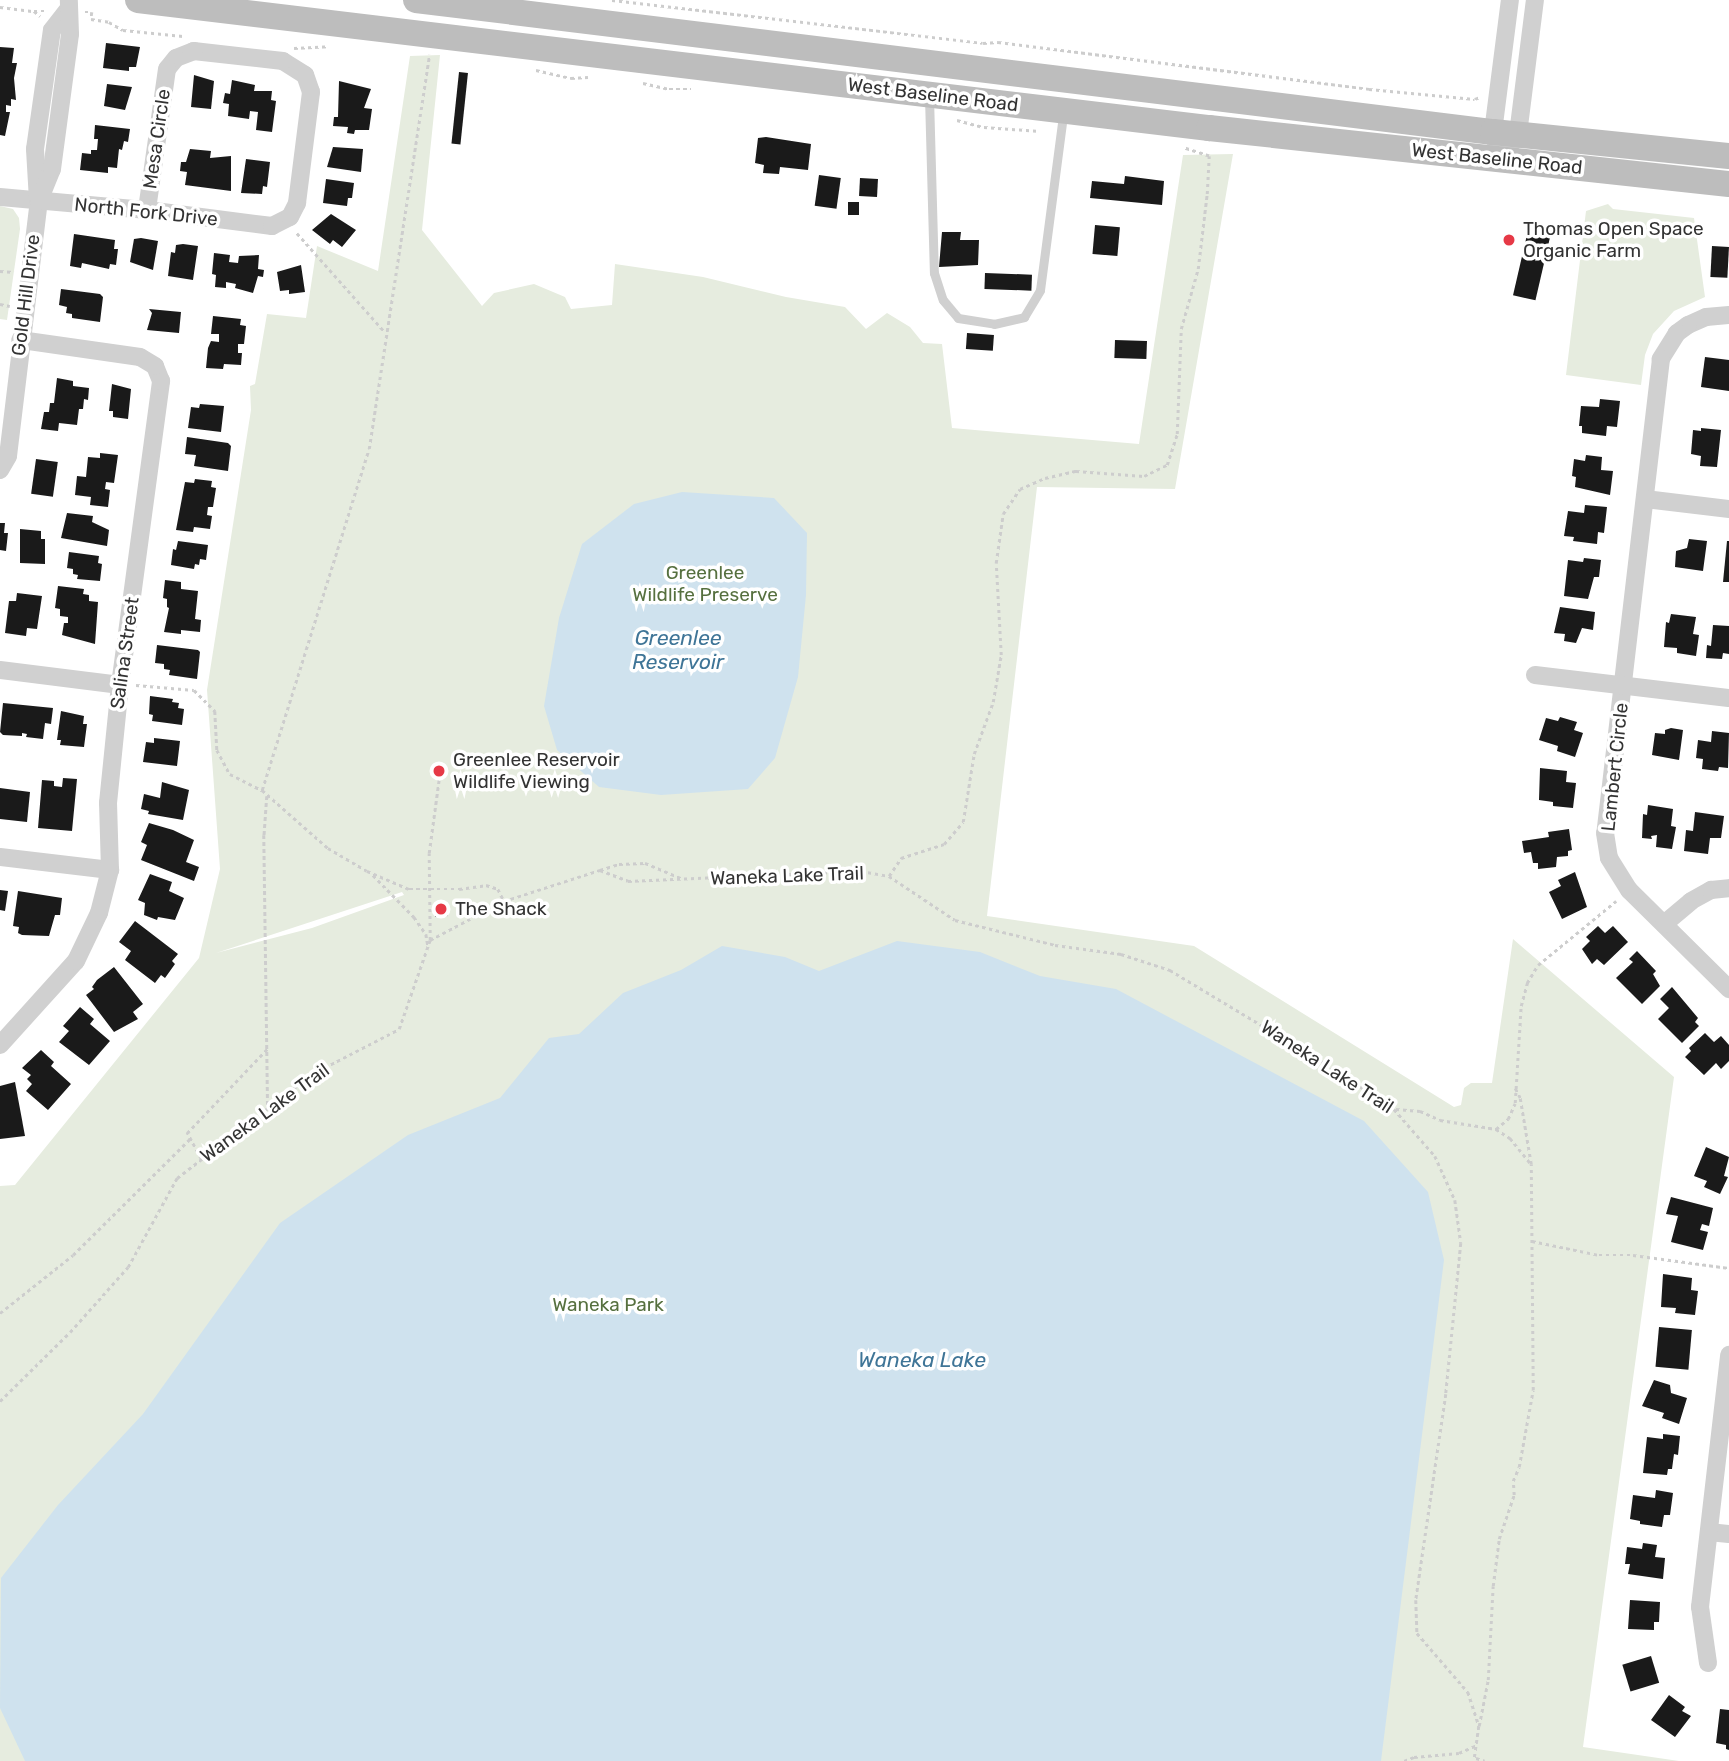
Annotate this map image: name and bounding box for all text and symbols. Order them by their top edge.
street label: West Baseline Road [846,73,1020,117]
street label: Mesa Circle [139,88,175,190]
street label: West Baseline Road [1410,139,1584,179]
street label: North Fork Drive [73,193,219,231]
place label: Thomas Open Space Organic Farm [1523,218,1704,262]
marker: Thomas Open Space Organic Farm [1501,232,1517,248]
street label: Gold Hill Drive [7,233,45,357]
park label: Greenlee Wildlife Preserve [632,562,778,606]
street label: Salina Street [106,595,144,711]
water label: Greenlee Reservoir [632,625,724,675]
street label: Lambert Circle [1597,701,1633,833]
place label: Greenlee Reservoir Wildlife Viewing [453,749,620,793]
marker: Greenlee Reservoir Wildlife Viewing [431,763,447,779]
street label: Waneka Lake Trail [710,862,864,890]
place label: The Shack [455,898,547,920]
marker: The Shack [433,901,449,917]
street label: Waneka Lake Trail [1256,1015,1398,1119]
street label: Waneka Lake Trail [196,1058,334,1168]
park label: Waneka Park [552,1294,664,1316]
water label: Waneka Lake [858,1347,986,1373]

